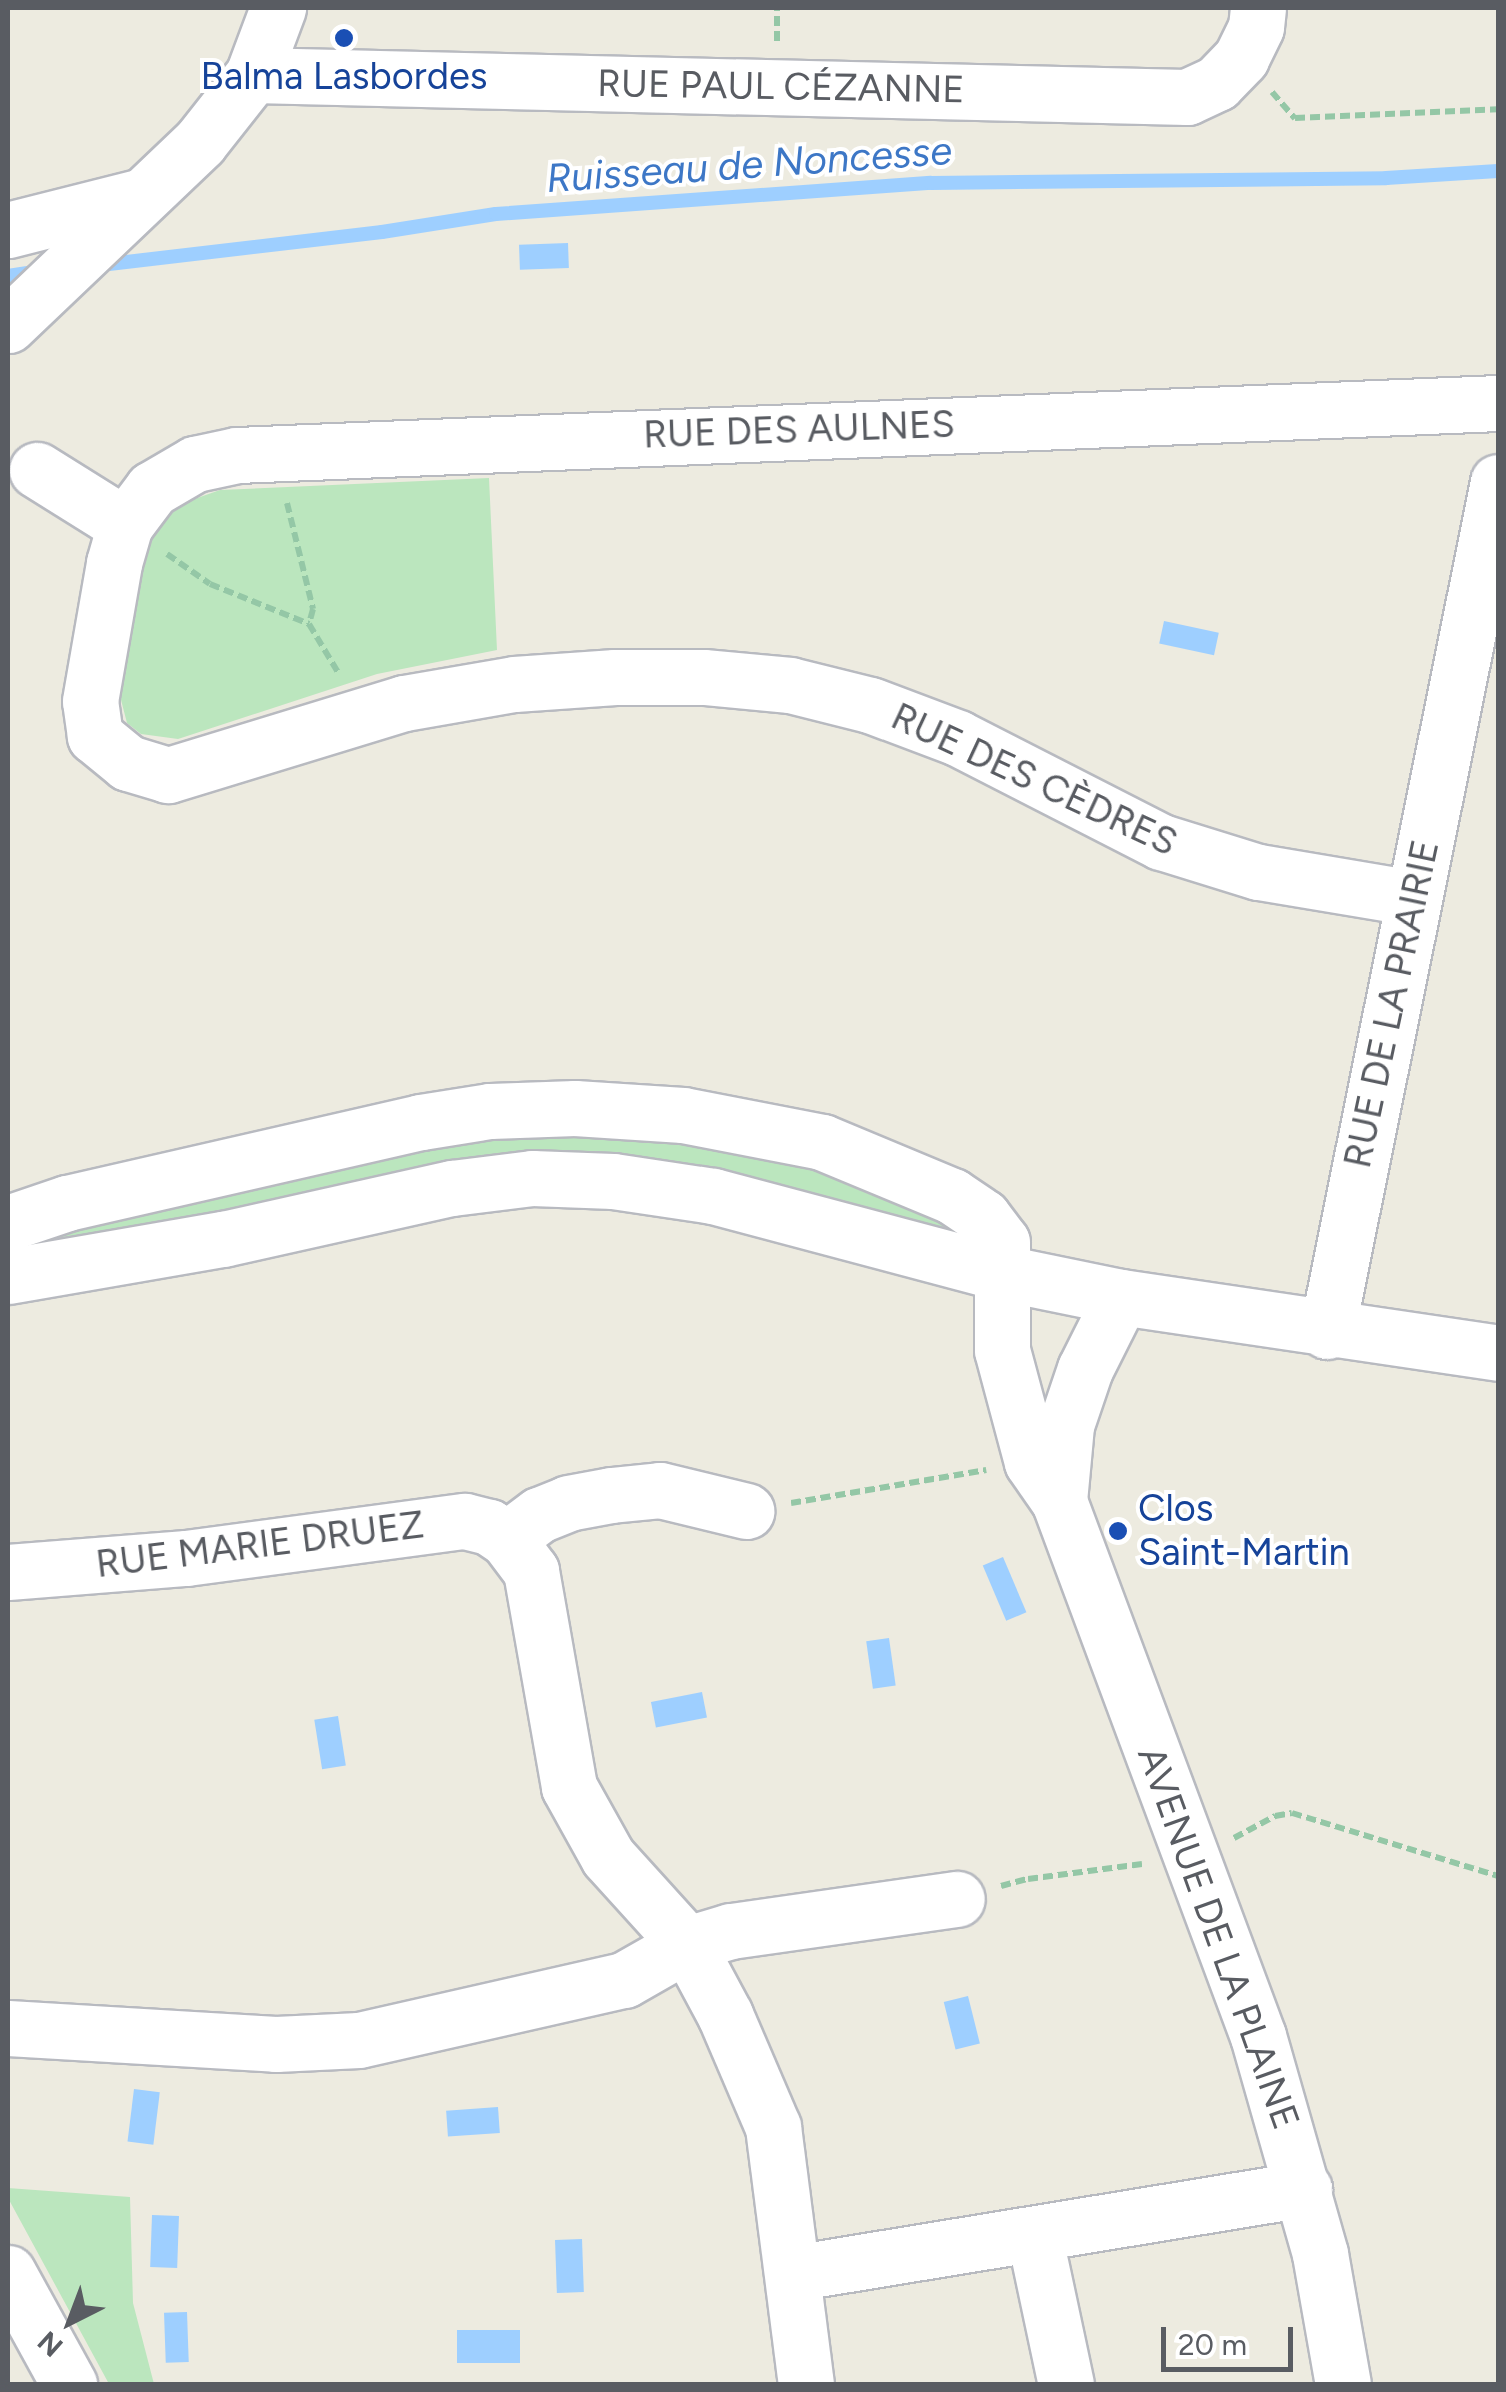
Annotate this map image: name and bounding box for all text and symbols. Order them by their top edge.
marker: Balma Lasbordes [333,27,355,49]
place label: Balma Lasbordes [201,54,487,100]
street label: RUE PAUL CÉZANNE [597,61,965,113]
water label: Ruisseau de Noncesse [544,126,954,202]
street label: RUE DES AULNES [643,402,955,458]
street label: RUE DES CÈDRES [884,694,1184,866]
street label: RUE DE LA PRAIRIE [1335,836,1449,1172]
place label: Clos Saint-Martin [1138,1486,1350,1576]
street label: RUE MARIE DRUEZ [93,1502,427,1588]
marker: Clos Saint-Martin [1107,1520,1129,1542]
street label: AVENUE DE LA PLAINE [1128,1741,1308,2135]
north arrow [20,2272,120,2372]
scale bar [1166,2307,1298,2369]
text: N [31,2324,69,2364]
text: 20 m [1178,2326,1247,2363]

